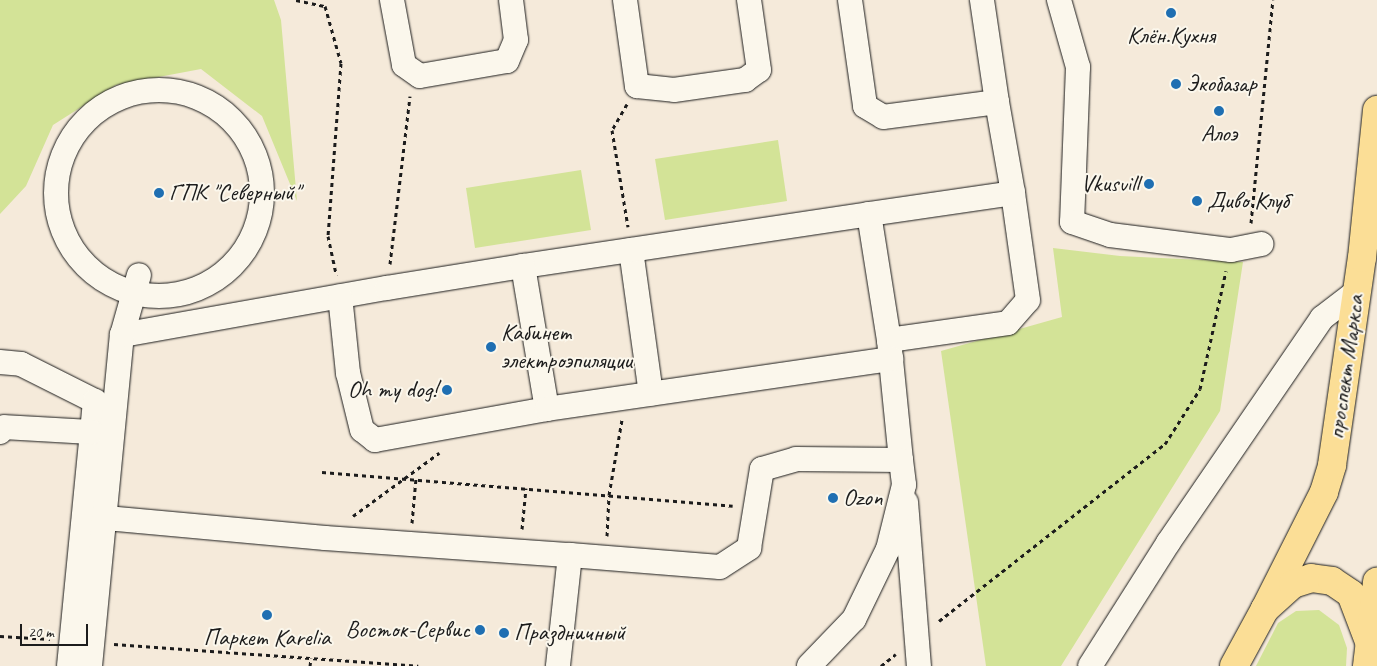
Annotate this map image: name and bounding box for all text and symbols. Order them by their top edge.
marker: Клён.Кухня [1165,7,1177,19]
place label: Клён.Кухня [1127,22,1215,50]
place label: Экобазар [1186,70,1257,98]
marker: Экобазар [1170,78,1182,90]
marker: Алоэ [1213,105,1225,117]
place label: Алоэ [1201,120,1237,148]
place label: Vkusvill [1081,170,1139,198]
marker: Vkusvill [1143,178,1155,190]
place label: ГПК "Северный" [169,179,300,207]
marker: ГПК "Северный" [153,187,165,199]
place label: Диво Клуб [1207,187,1289,215]
marker: Диво Клуб [1191,195,1203,207]
street label: проспект Маркса [1322,293,1370,441]
place label: Кабинет электроэпиляции [501,319,632,375]
marker: Кабинет электроэпиляции [485,341,497,353]
place label: Oh my dog! [349,376,437,404]
marker: Oh my dog! [441,384,453,396]
place label: Ozon [843,484,882,512]
marker: Ozon [827,492,839,504]
marker: Паркет Karelia [261,609,273,621]
scale bar [22,614,90,646]
place label: Восток-Сервис [346,616,470,644]
place label: Праздничный [514,619,625,647]
text: 20 m [28,623,54,642]
place label: Паркет Karelia [204,624,330,652]
marker: Восток-Сервис [474,624,486,636]
marker: Праздничный [498,627,510,639]

